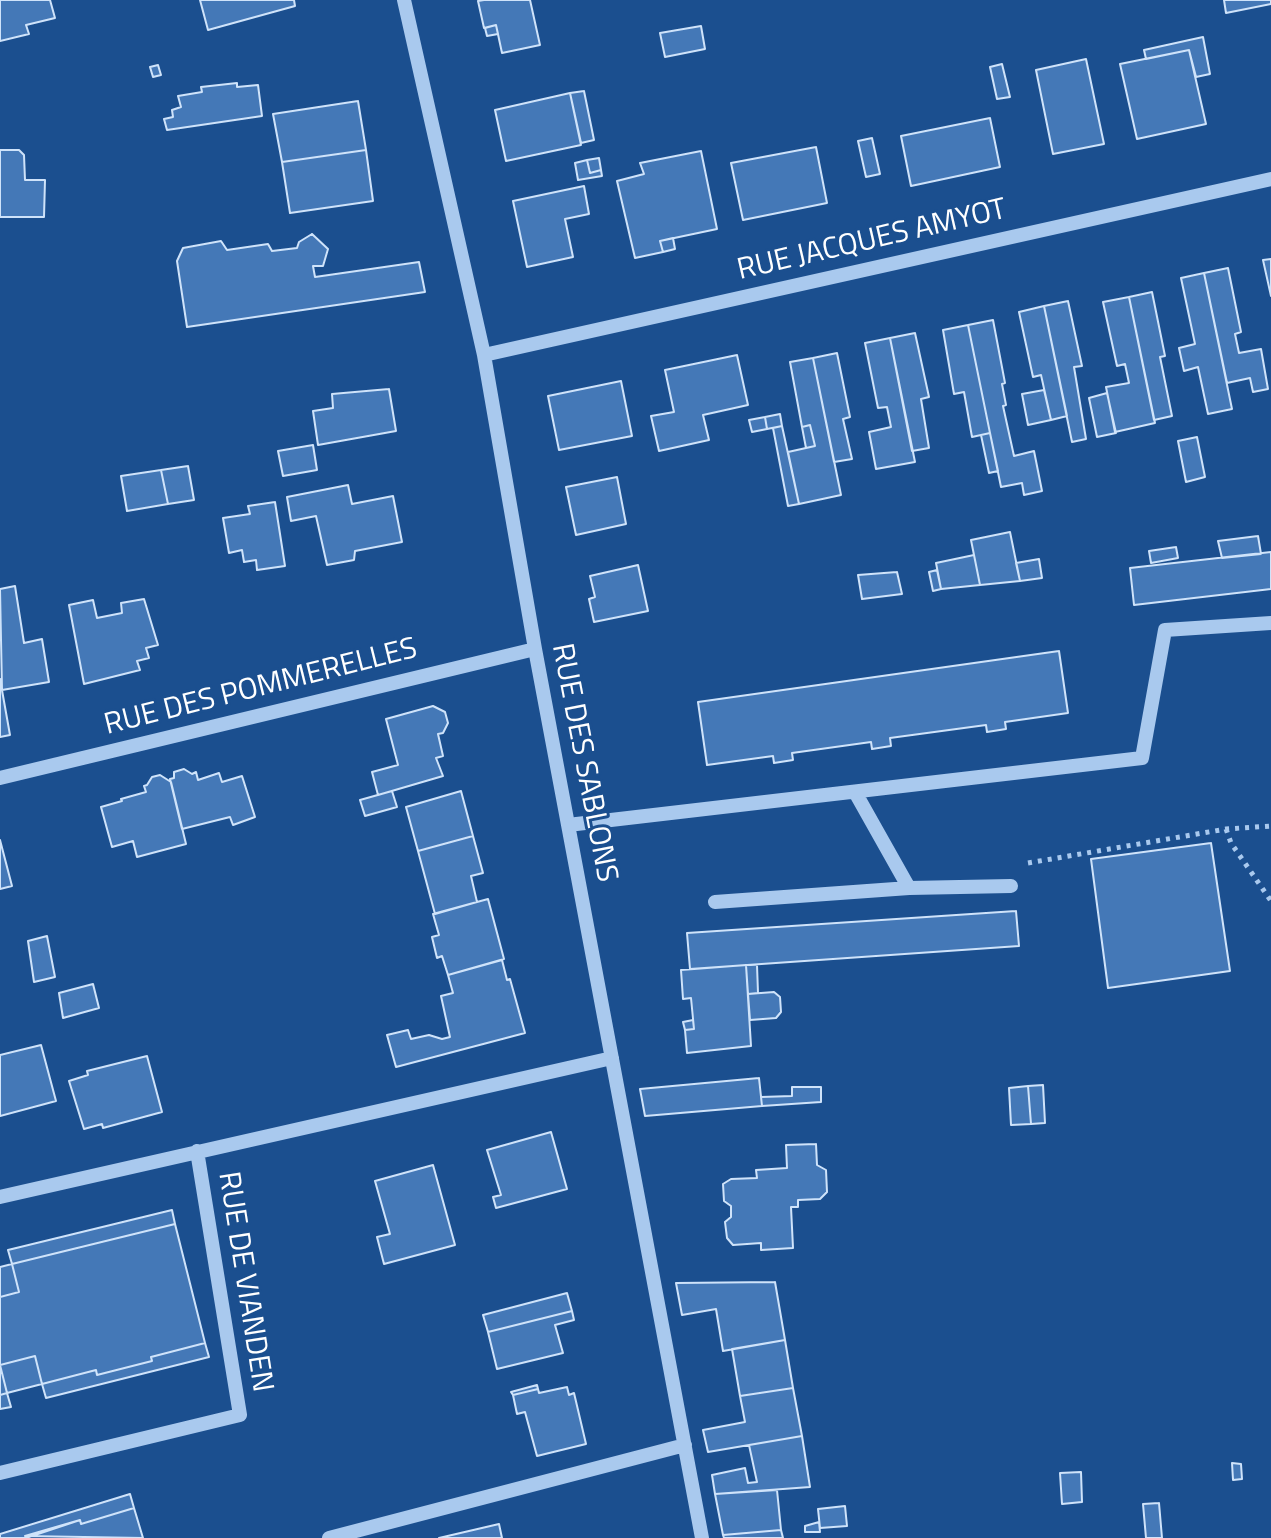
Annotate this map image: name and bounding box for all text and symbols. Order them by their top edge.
street label: RUE JACQUES AMYOT [734,193,1010,289]
street label: RUE DES POMMERELLES [101,632,421,744]
street label: RUE DES SABLONS [542,641,624,885]
street label: RUE DE VIANDEN [209,1169,279,1395]

